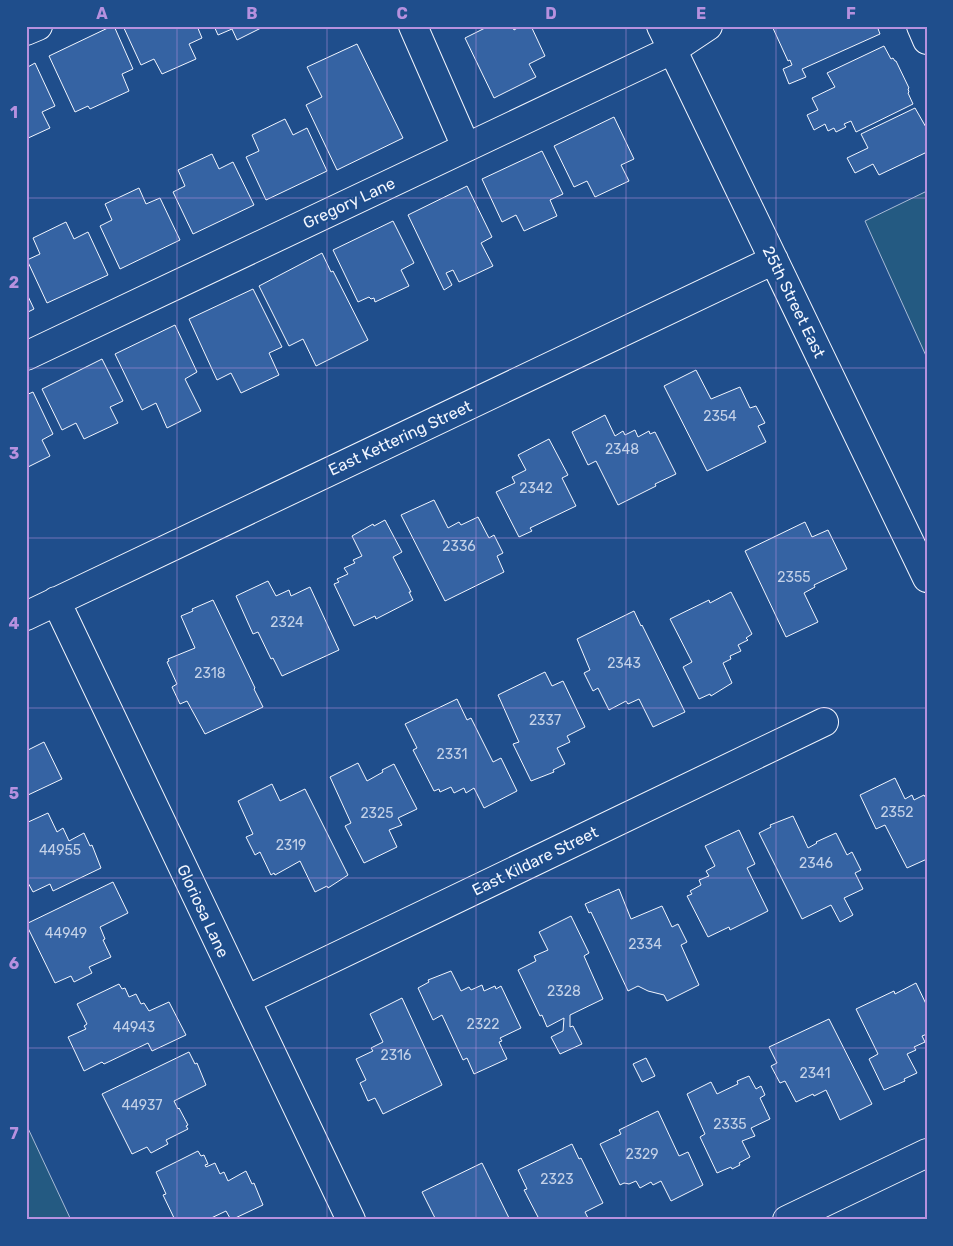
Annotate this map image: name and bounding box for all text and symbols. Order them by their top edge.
text: A [96,4,108,23]
text: B [246,4,258,23]
text: C [396,4,408,23]
text: D [545,4,557,23]
text: E [696,4,706,23]
text: F [846,4,856,23]
text: 1 [10,103,18,122]
street label: Gregory Lane [300,173,398,233]
street label: 25th Street East [759,243,829,361]
text: 2 [9,273,19,292]
street label: East Kettering Street [325,396,475,480]
house number: 2354 [703,408,737,425]
house number: 2348 [605,441,639,458]
text: 3 [9,444,19,463]
house number: 2342 [519,480,553,497]
house number: 2336 [442,538,476,555]
house number: 2355 [777,569,811,586]
text: 4 [9,614,20,633]
house number: 2324 [270,614,304,631]
house number: 2343 [607,655,641,672]
house number: 2318 [194,665,226,682]
house number: 2337 [529,712,561,729]
house number: 2331 [437,746,467,763]
text: 5 [9,784,19,803]
house number: 2352 [880,804,914,821]
house number: 2325 [360,805,394,822]
street label: East Kildare Street [469,822,601,900]
house number: 2319 [276,837,306,854]
house number: 44955 [39,842,81,859]
house number: 2346 [799,855,833,872]
street label: Gloriosa Lane [173,861,233,961]
house number: 44949 [45,925,87,942]
house number: 2334 [628,936,662,953]
text: 6 [9,954,19,973]
house number: 2328 [547,983,581,1000]
house number: 2322 [466,1016,500,1033]
house number: 44943 [113,1019,155,1036]
house number: 2316 [381,1047,411,1064]
house number: 2341 [799,1065,831,1082]
house number: 44937 [122,1097,162,1114]
house number: 2335 [713,1116,747,1133]
text: 7 [9,1124,19,1143]
house number: 2329 [625,1146,659,1163]
house number: 2323 [540,1171,574,1188]

